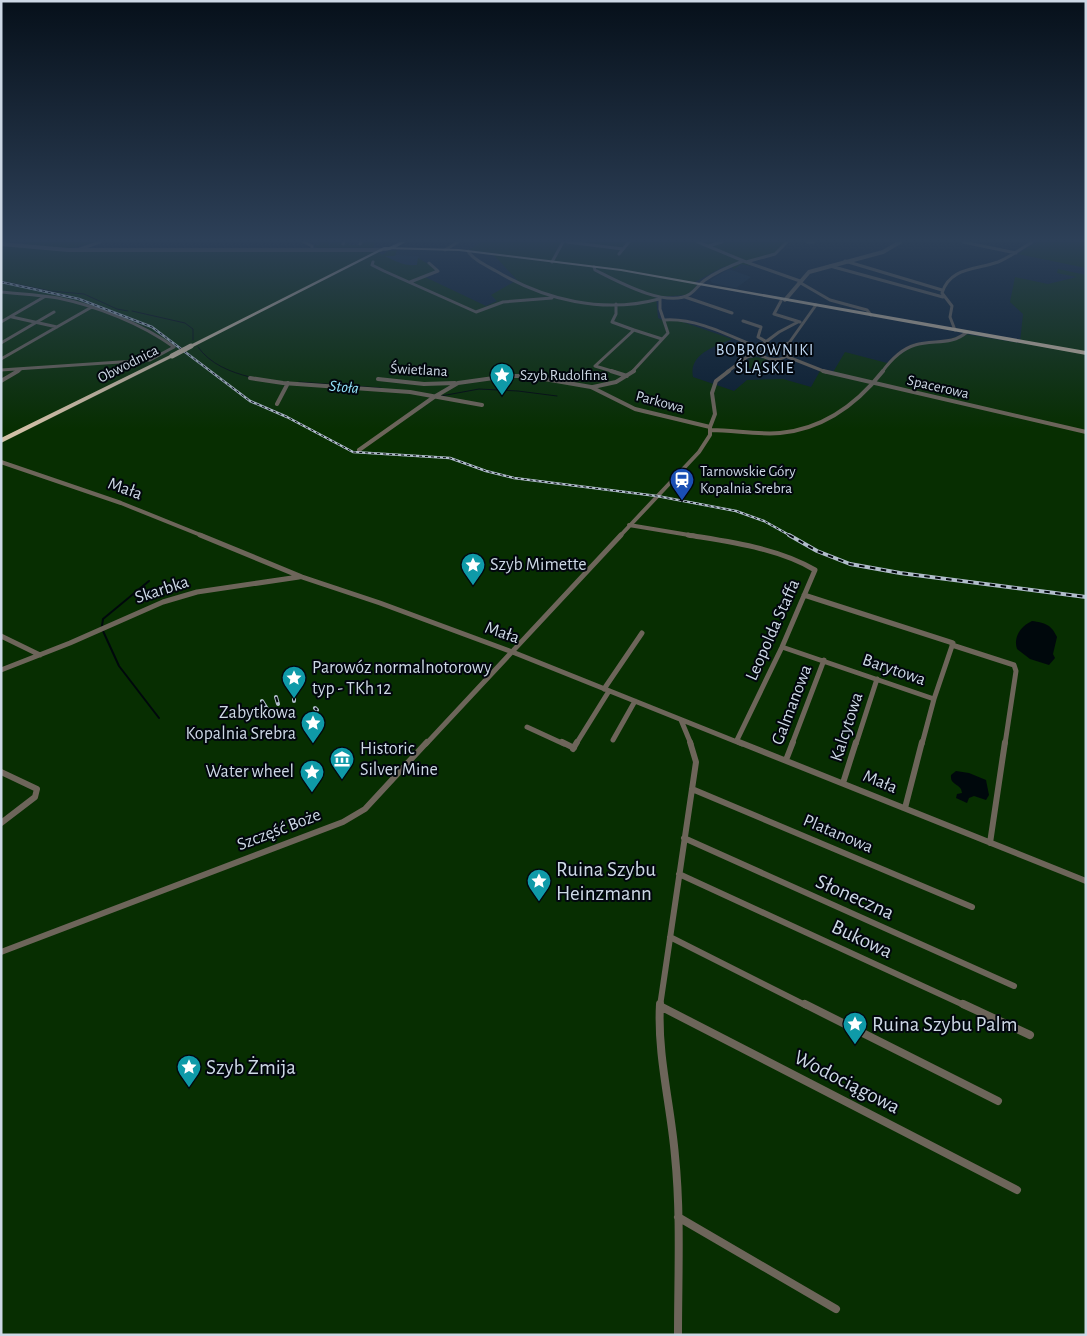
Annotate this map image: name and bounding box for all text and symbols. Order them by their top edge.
street label: Obwodnica [95,342,161,386]
district label: BOBROWNIKI ŚLĄSKIE [716,342,814,376]
street label: Świetlana [390,359,448,379]
place icon: Szyb Rudolfina [489,362,515,396]
place label: Szyb Rudolfina [520,368,607,383]
street label: Spacerowa [906,373,970,401]
water label: Stoła [328,377,360,397]
street label: Parkowa [634,388,686,416]
place label: Tarnowskie Góry Kopalnia Srebra [700,464,796,496]
station icon: Tarnowskie Góry Kopalnia Srebra [669,467,695,501]
street label: Mała [105,474,145,504]
place icon: Szyb Mimette [460,552,486,586]
place label: Szyb Mimette [490,556,587,574]
street label: Skarbka [133,573,191,607]
street label: Leopolda Staffa [743,577,803,683]
street label: Mała [482,619,522,647]
street label: Barytowa [860,651,928,689]
place label: Parowóz normalnotorowy typ - TKh 12 [312,659,492,698]
street label: Galmanowa [769,663,815,747]
place icon: Parowóz normalnotorowy typ - TKh 12 [281,665,307,699]
street label: Kalcytowa [827,690,867,764]
place label: Zabytkowa Kopalnia Srebra [185,704,296,743]
place icon: Zabytkowa Kopalnia Srebra [300,710,326,744]
place label: Historic Silver Mine [360,740,438,779]
museum icon: Historic Silver Mine [329,746,355,780]
place icon: Water wheel [299,759,325,793]
place label: Water wheel [205,763,294,781]
street label: Mała [860,767,900,797]
street label: Szczęść Boże [235,806,323,854]
street label: Platanowa [800,811,876,857]
place label: Ruina Szybu Heinzmann [556,859,656,904]
place icon: Ruina Szybu Heinzmann [526,868,552,902]
street label: Słoneczna [813,870,898,924]
street label: Bukowa [828,916,896,962]
place icon: Ruina Szybu Palm [842,1011,868,1045]
place label: Ruina Szybu Palm [872,1014,1018,1035]
street label: Wodociągowa [791,1046,904,1118]
place icon: Szyb Żmija [176,1054,202,1088]
place label: Szyb Żmija [206,1056,296,1078]

